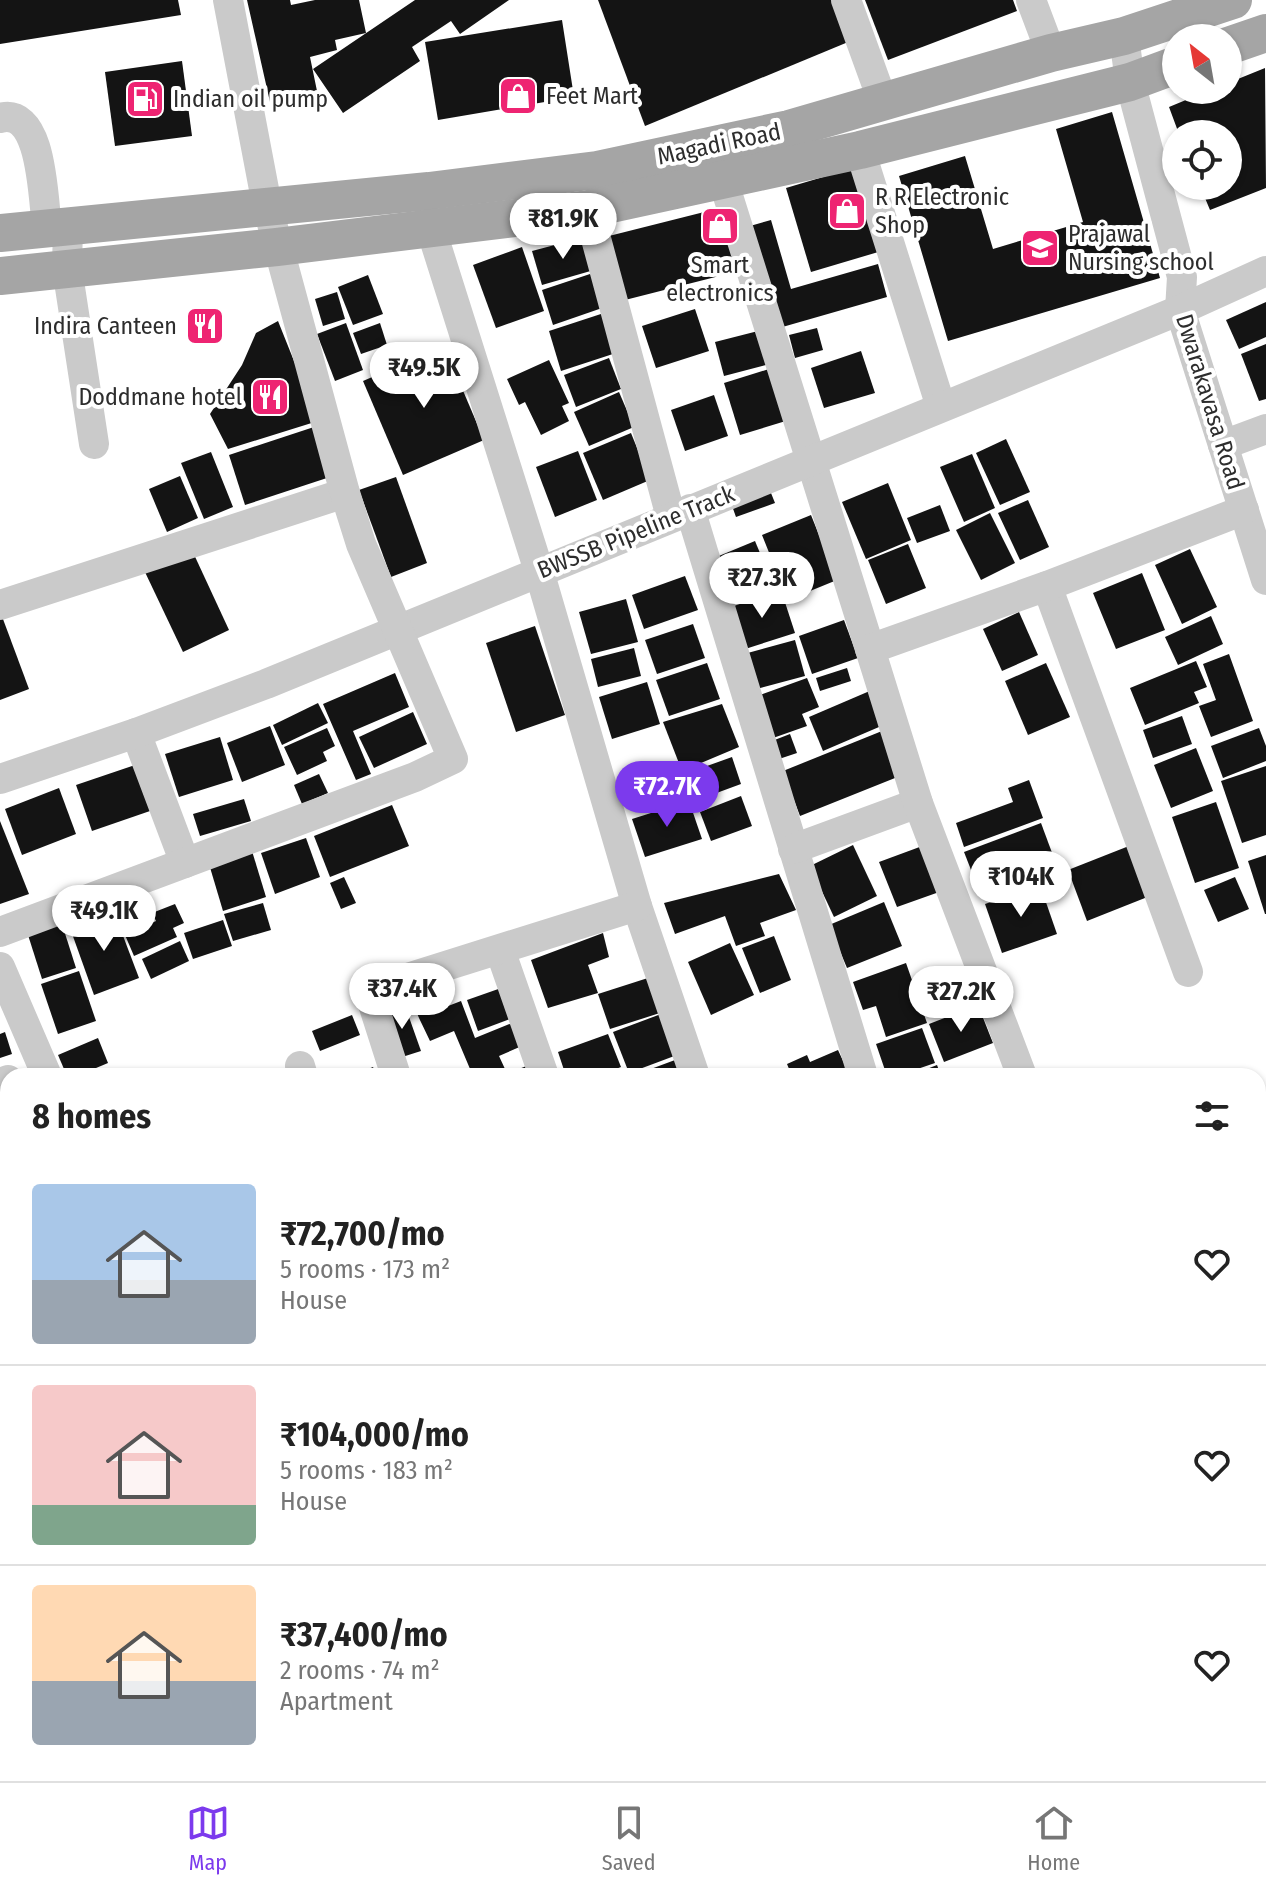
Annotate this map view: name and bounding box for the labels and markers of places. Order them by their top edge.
shop icon: Feet Mart [497,75,539,117]
fuel station icon: Indian oil pump [124,78,166,120]
place label: Feet Mart [546,82,638,110]
place label: Indian oil pump [173,85,328,113]
place label: R R Electronic Shop [875,183,1009,239]
shop icon: R R Electronic Shop [826,190,868,232]
pin: ₹81.9K [498,193,628,261]
shop icon: Smart electronics [699,205,741,247]
place label: Prajawal Nursing school [1068,220,1214,276]
school or university icon: Prajawal Nursing school [1019,227,1061,269]
place label: Smart electronics [666,251,774,307]
restaurant icon: Indira Canteen [184,305,226,347]
place label: Indira Canteen [34,312,177,340]
pin: ₹49.5K [359,342,489,410]
restaurant icon: Doddmane hotel [249,376,291,418]
place label: Doddmane hotel [78,383,242,411]
pin: ₹27.3K [697,552,827,620]
pin: ₹72.7K [602,761,732,829]
pin: ₹104K [965,851,1077,919]
pin: ₹49.1K [39,885,169,953]
pin: ₹37.4K [337,963,467,1031]
pin: ₹27.2K [896,966,1026,1034]

